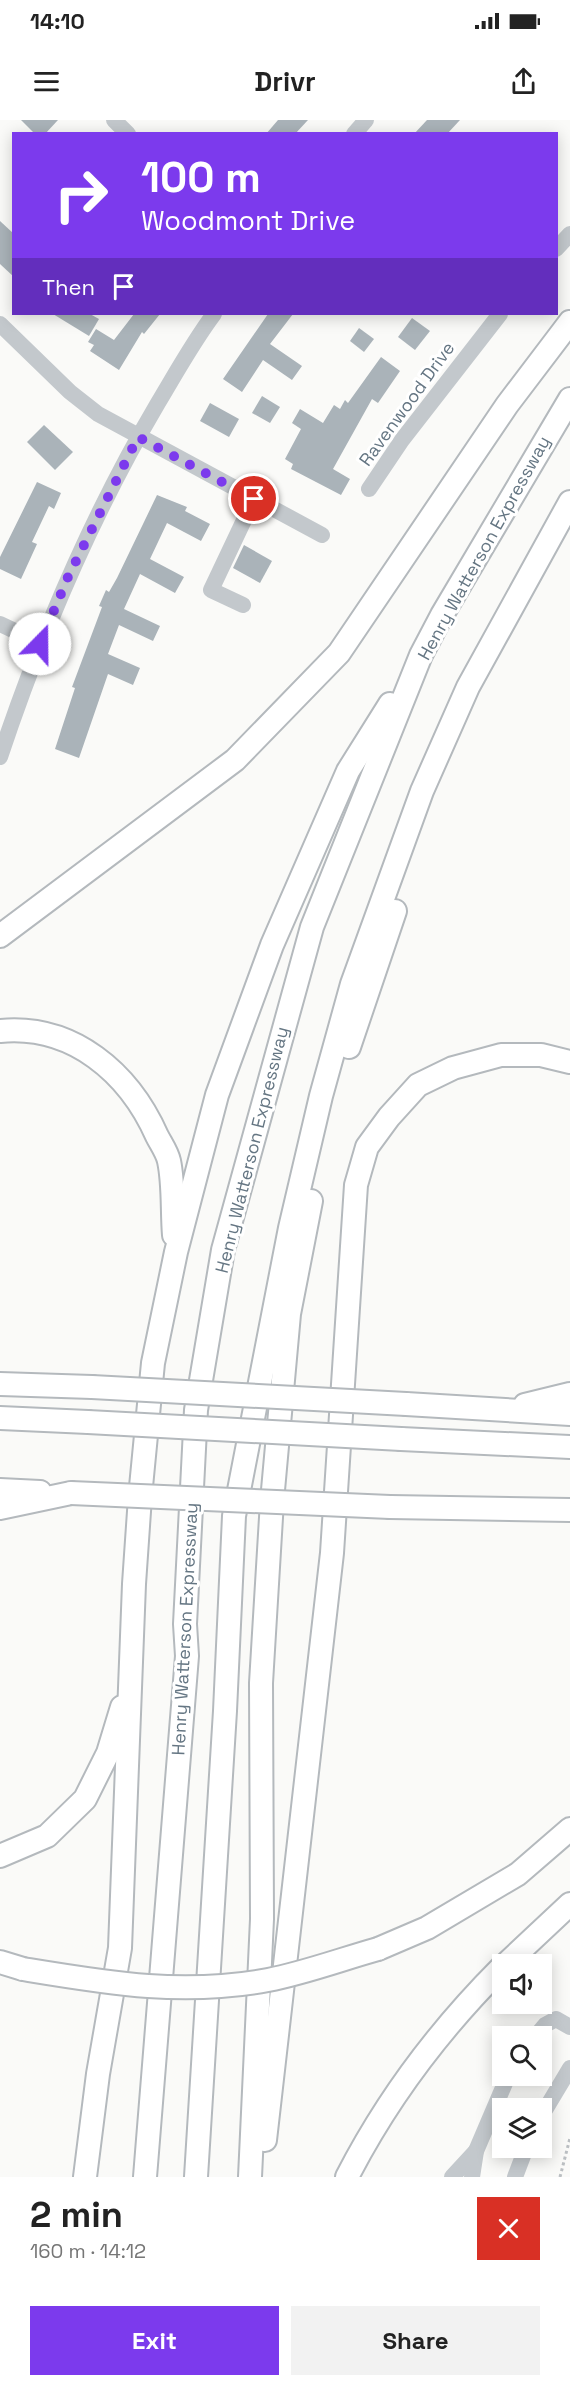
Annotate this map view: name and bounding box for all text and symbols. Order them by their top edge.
text: 14:10 [30,7,85,35]
text: Drivr [254,64,316,99]
icon: menu [30,65,63,98]
icon: share [507,65,540,98]
text: 100 m [141,151,261,204]
icon: right [42,156,120,234]
text: Woodmont Drive [141,203,355,238]
icon: arrive [107,270,140,303]
text: Then [42,273,95,301]
street label: Ravenwood Drive [354,337,459,470]
street label: Henry Watterson Expressway [412,432,555,664]
pin [228,473,279,524]
icon: arrive [237,482,270,515]
position arrow [8,612,72,676]
street label: Henry Watterson Expressway [210,1024,293,1275]
street label: Henry Watterson Expressway [166,1502,203,1756]
map controls [492,1954,552,2158]
button: sound [492,1954,552,2014]
button: search [492,2026,552,2086]
button: layers [492,2098,552,2158]
text: 2 min [30,2192,123,2238]
button: close [477,2197,540,2260]
text: 160 m · 14:12 [30,2238,146,2264]
button: Exit [30,2306,279,2375]
button: Share [291,2306,540,2375]

